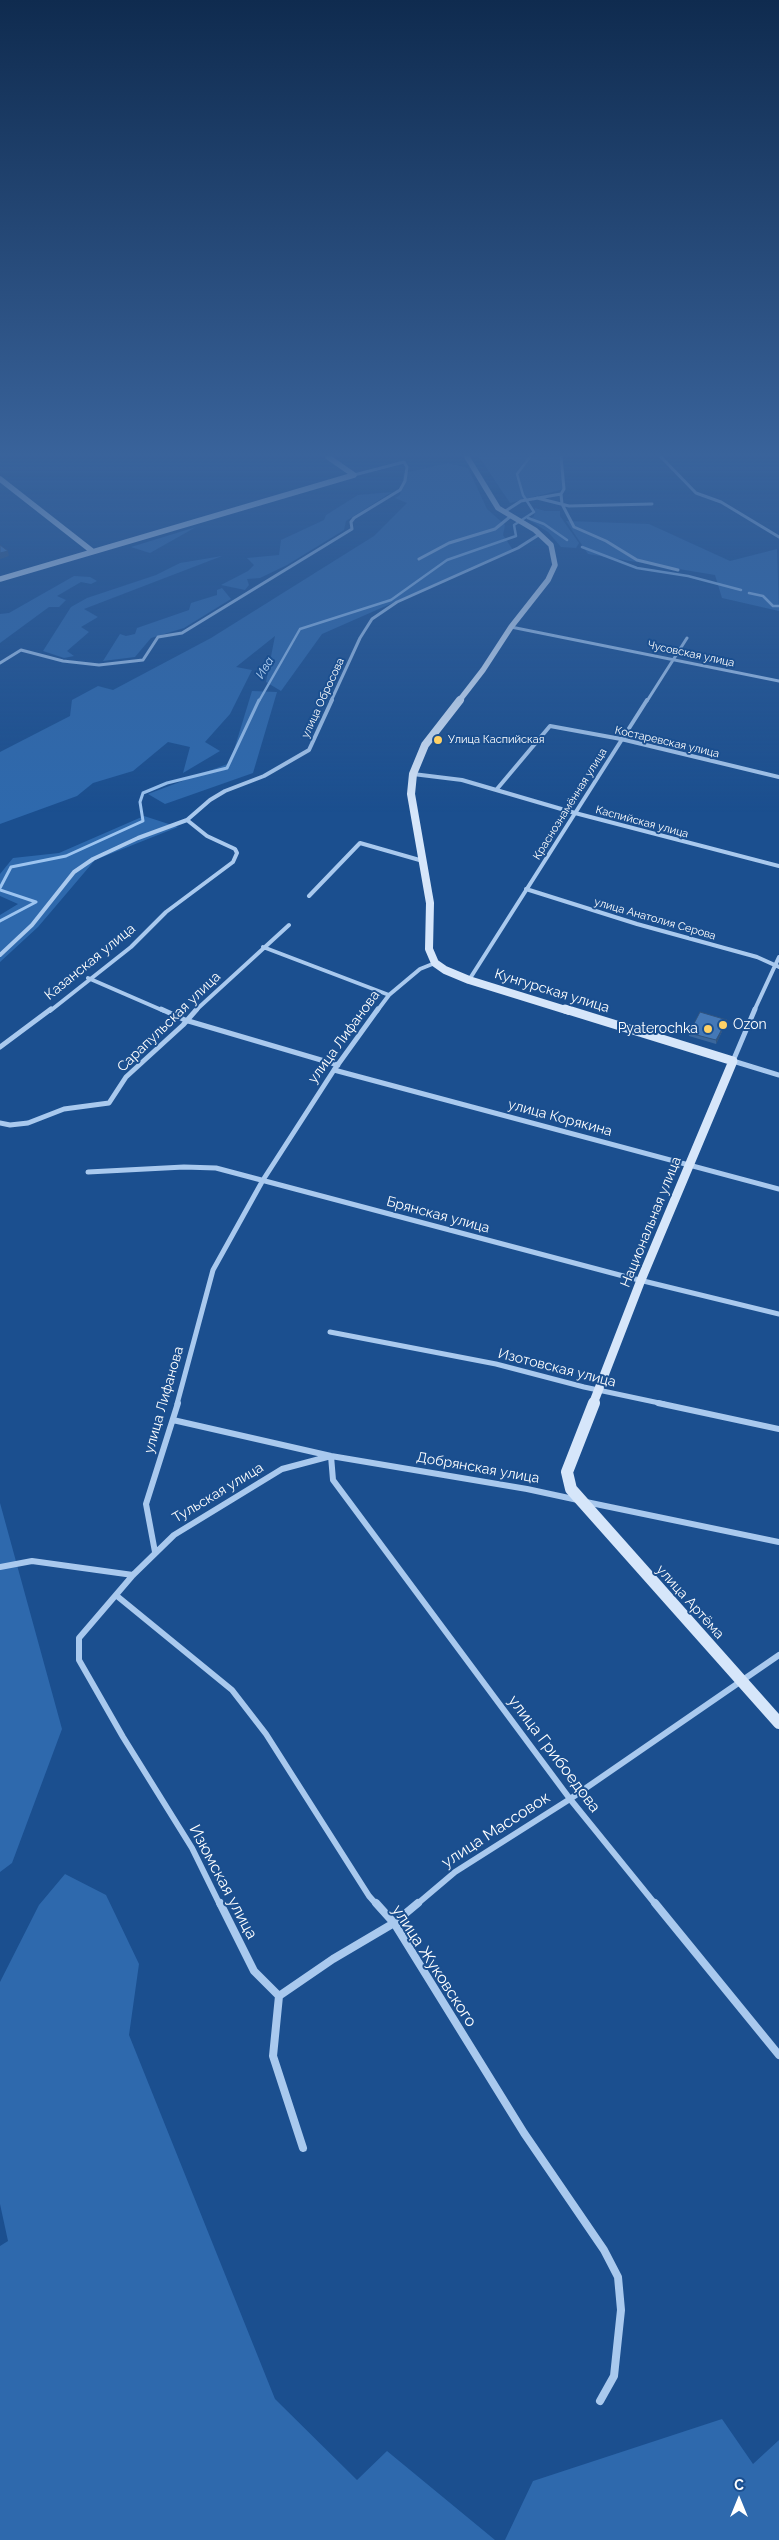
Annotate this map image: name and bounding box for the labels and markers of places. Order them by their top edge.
place label: Улица Каспийская [448,733,544,747]
marker: Улица Каспийская [432,734,444,746]
place label: Ozon [733,1017,767,1033]
marker: Ozon [717,1019,729,1031]
place label: Pyaterochka [618,1021,698,1037]
marker: Pyaterochka [702,1023,714,1035]

